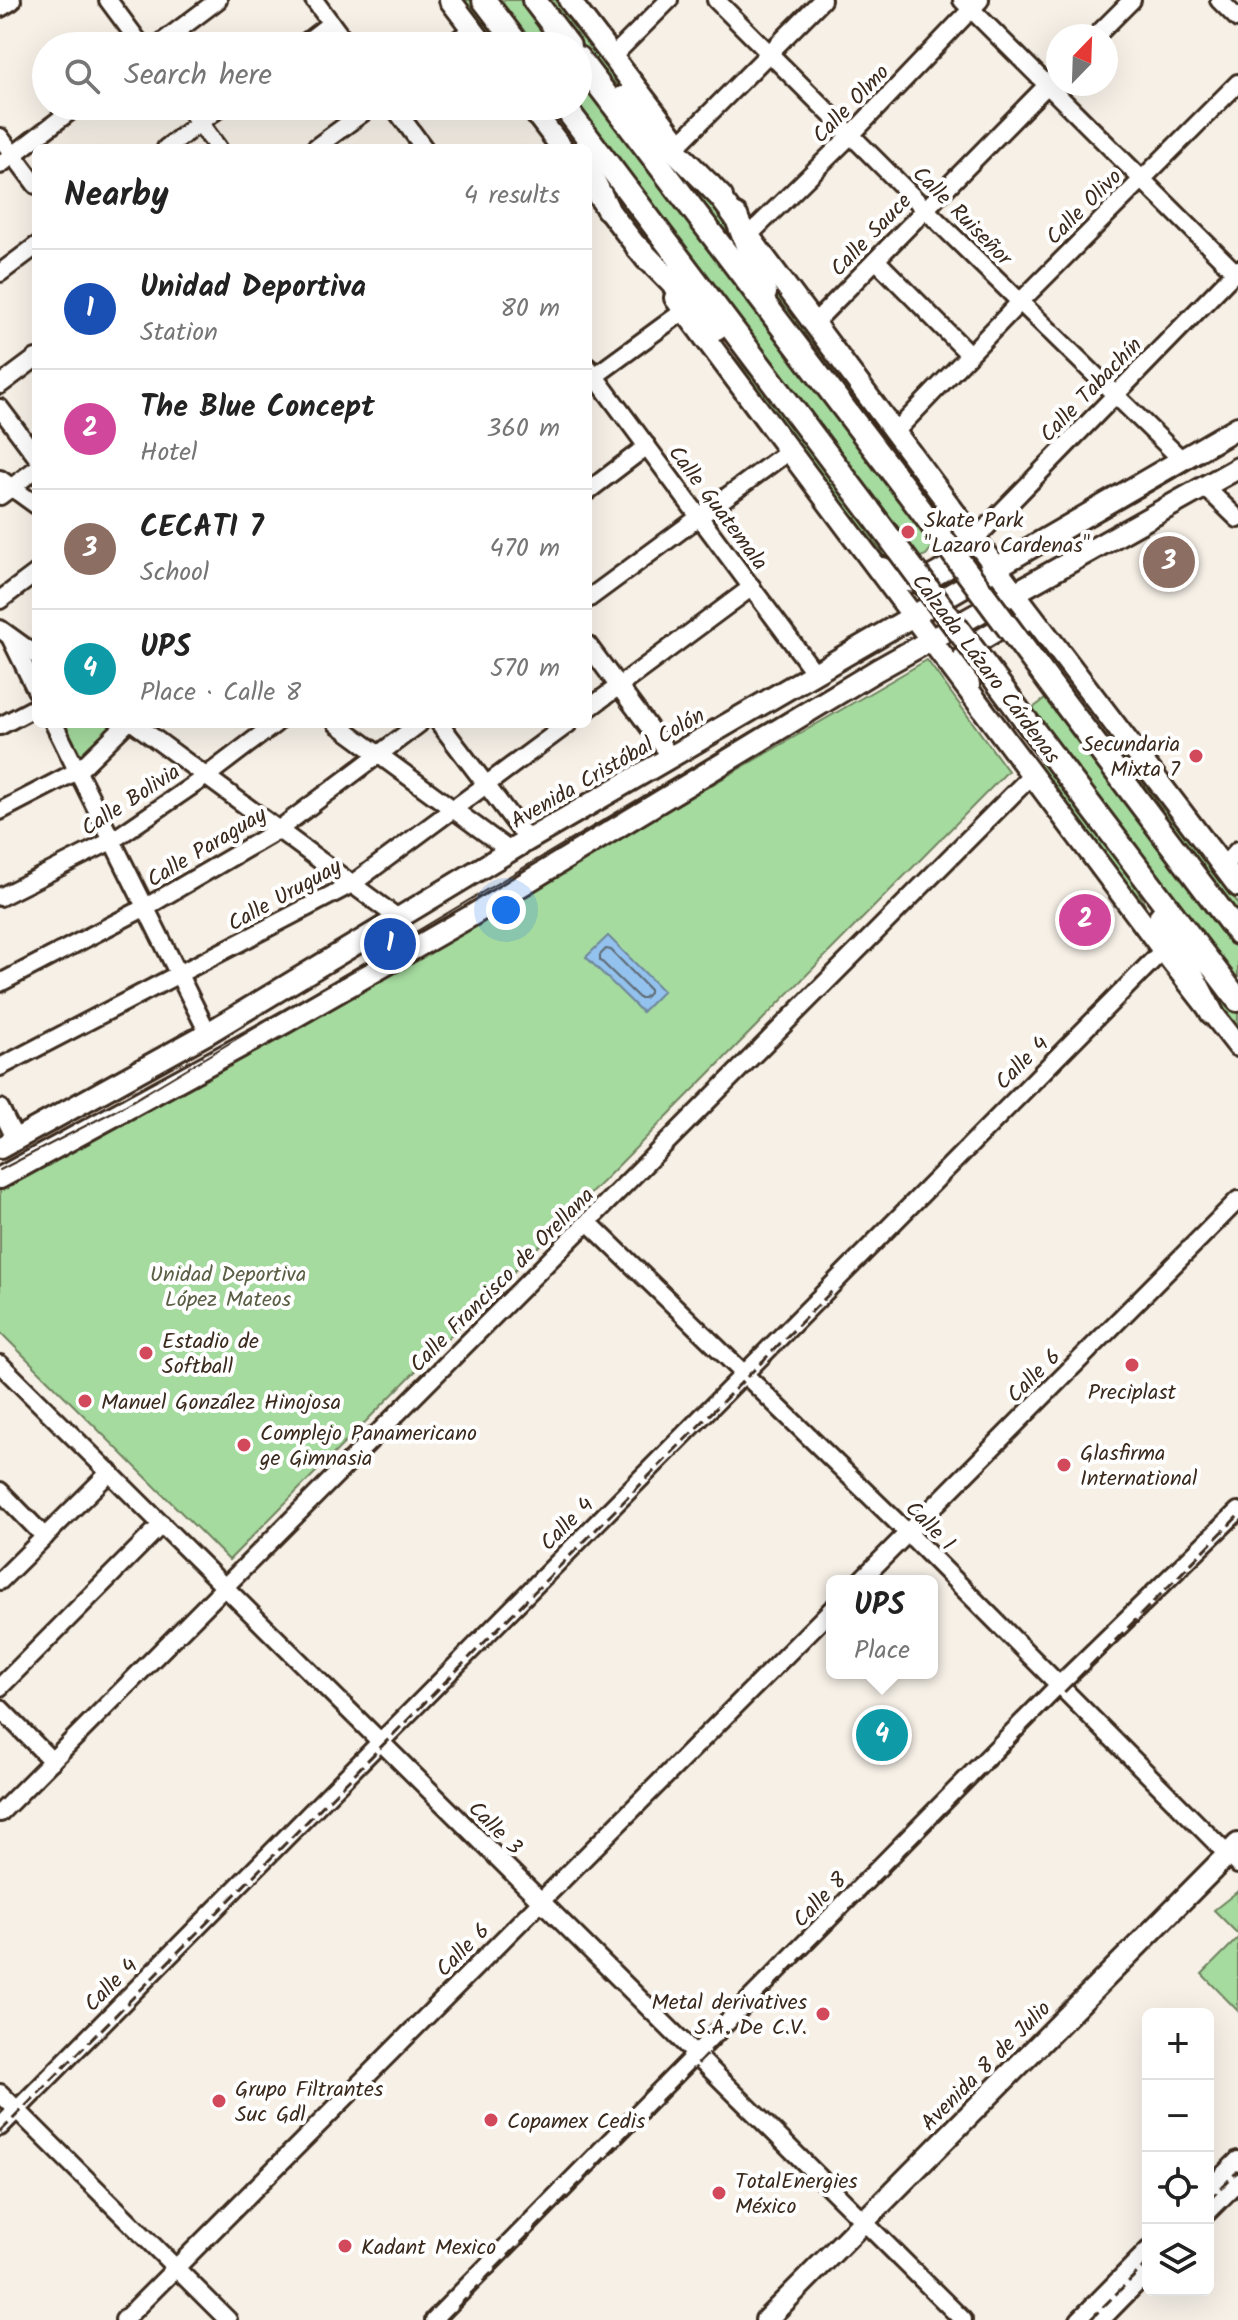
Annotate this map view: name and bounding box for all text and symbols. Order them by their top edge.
north arrow [1046,24,1118,96]
search box [32,32,592,120]
text: Search here [124,52,272,100]
icon: search [60,54,104,98]
street label: Calle Olmo [805,57,899,153]
street label: Calle Ruiseñor [903,158,1021,276]
street label: Calle Olivo [1038,161,1131,254]
text: Nearby [64,169,169,223]
text: 4 results [464,175,560,217]
street label: Calle Sauce [823,186,921,286]
text: Unidad Deportiva [140,264,366,312]
text: 1 [86,288,94,330]
text: 80 m [500,288,560,330]
text: Station [140,312,218,354]
street label: Calle Tabachín [1032,330,1151,452]
text: The Blue Concept [140,384,375,432]
text: 2 [82,408,98,450]
text: 360 m [487,408,560,450]
text: Hotel [140,432,197,474]
street label: Calle Guatemala [658,438,776,579]
text: CECATI 7 [140,504,264,552]
place label: Skate Park "Lazaro Cardenas" [924,504,1090,564]
marker: Skate Park "Lazaro Cardenas" [899,523,917,541]
text: 3 [83,528,97,570]
text: 470 m [490,528,560,570]
pin: 3 [1143,532,1195,592]
text: School [140,552,209,594]
street label: Calzada Lázaro Cárdenas [902,567,1069,773]
text: UPS [140,624,191,672]
text: 4 [83,648,97,690]
text: 570 m [490,648,560,690]
text: Place · Calle 8 [140,672,301,714]
street label: Avenida Cristóbal Colón [504,699,712,839]
place label: Secundaria Mixta 7 [1082,728,1181,788]
marker: Secundaria Mixta 7 [1187,747,1205,765]
street label: Calle Bolivia [75,756,188,846]
street label: Calle Paraguay [141,798,275,898]
street label: Calle Uruguay [222,850,349,942]
your location [486,890,526,930]
pin: 2 [1059,890,1111,950]
pin: 1 [364,914,416,974]
street label: Calle 4 [987,1028,1058,1099]
street label: Calle Francisco de Orellana [402,1180,604,1382]
park label: Unidad Deportiva López Mateos [150,1258,306,1318]
place label: Estadio de Softball [162,1325,259,1385]
street label: Calle 6 [999,1341,1070,1412]
marker: Estadio de Softball [137,1344,155,1362]
marker: Preciplast [1123,1356,1141,1374]
place label: Preciplast [1088,1376,1177,1411]
place label: Manuel González Hinojosa [101,1386,341,1421]
marker: Manuel González Hinojosa [76,1392,94,1410]
place label: Complejo Panamericano ge Gimnasia [259,1417,477,1477]
marker: Complejo Panamericano ge Gimnasia [235,1436,253,1454]
place label: Glasfirma International [1080,1437,1198,1497]
marker: Glasfirma International [1055,1456,1073,1474]
street label: Calle 4 [532,1489,603,1560]
street label: Calle 1 [896,1493,963,1560]
popup [826,1575,938,1679]
text: UPS [854,1582,905,1630]
text: Place [854,1630,910,1672]
pin: 4 [856,1705,908,1765]
street label: Calle 3 [459,1793,530,1864]
street label: Calle 8 [785,1864,857,1937]
street label: Calle 6 [428,1915,499,1986]
street label: Calle 4 [76,1950,147,2021]
place label: Metal derivatives S.A. De C.V. [651,1986,808,2046]
street label: Avenida 8 de Julio [913,1993,1060,2140]
marker: Metal derivatives S.A. De C.V. [814,2005,832,2023]
map controls [1142,2008,1214,2296]
button: + [1142,2008,1214,2080]
place label: Grupo Filtrantes Suc Gdl [235,2073,384,2133]
button: − [1142,2080,1214,2152]
marker: Grupo Filtrantes Suc Gdl [210,2092,228,2110]
place label: Copamex Cedis [507,2105,646,2140]
marker: Copamex Cedis [482,2111,500,2129]
button: locate [1142,2152,1214,2224]
place label: TotalEnergies México [735,2165,858,2225]
marker: TotalEnergies México [710,2184,728,2202]
button: layers [1142,2224,1214,2296]
place label: Kadant Mexico [361,2231,496,2266]
marker: Kadant Mexico [336,2237,354,2255]

